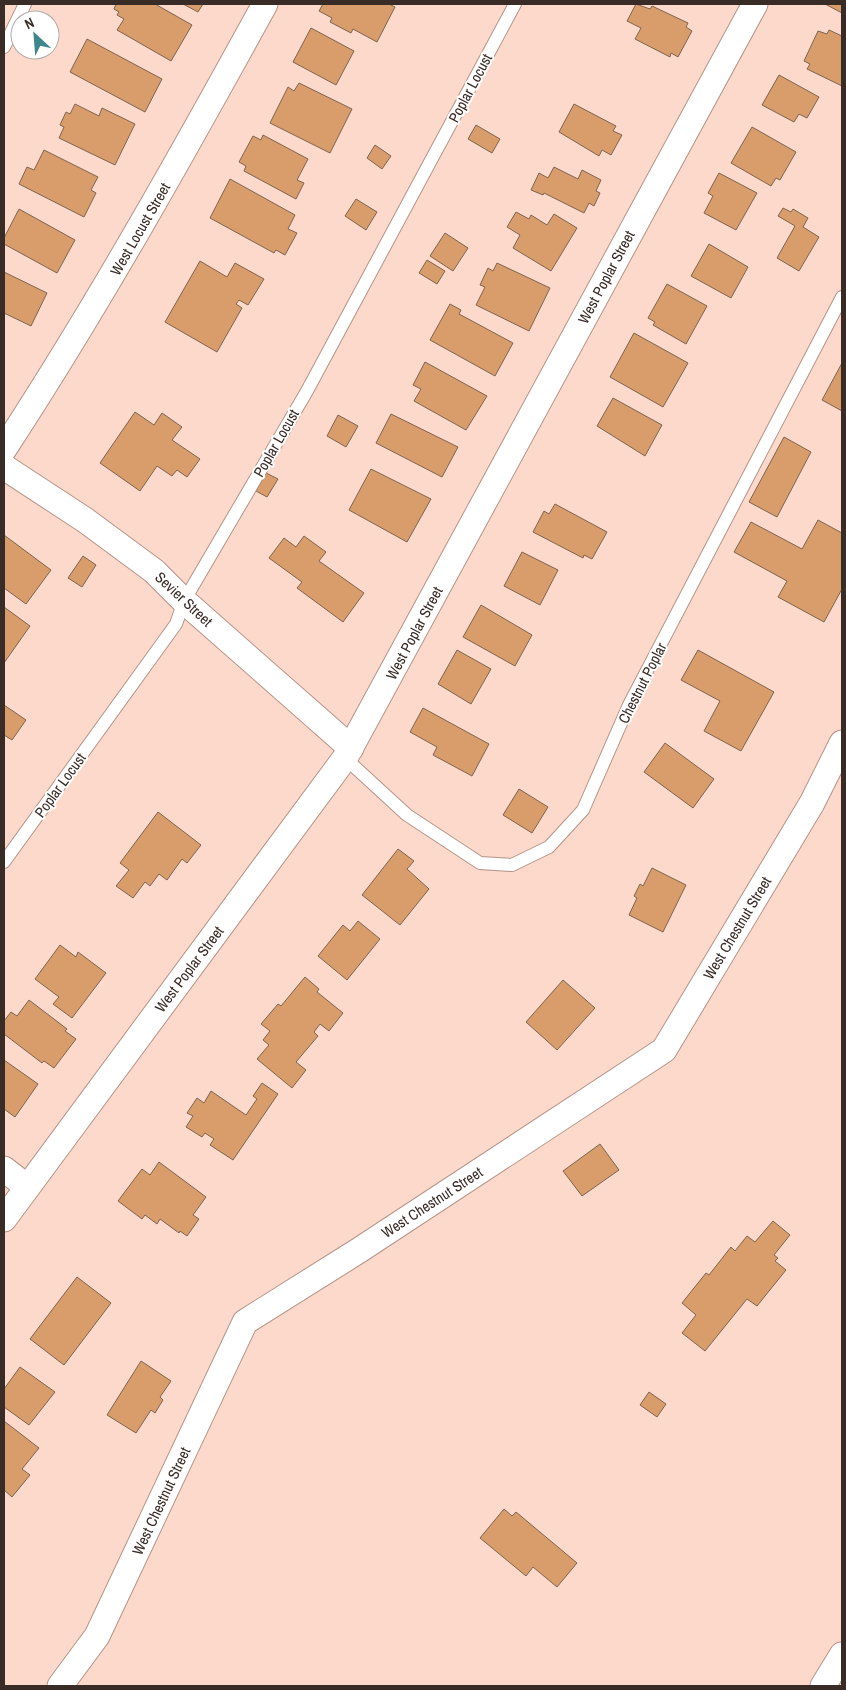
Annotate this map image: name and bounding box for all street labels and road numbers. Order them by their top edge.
street label: Poplar Locust [443,49,497,126]
street label: West Locust Street [105,178,175,279]
street label: West Poplar Street [573,226,640,327]
street label: Poplar Locust [248,405,304,481]
street label: Sevier Street [151,567,218,632]
street label: West Poplar Street [381,582,448,683]
street label: Chestnut Poplar [613,639,671,727]
street label: Poplar Locust [29,748,91,822]
street label: West Chestnut Street [698,872,776,983]
street label: West Poplar Street [150,921,229,1016]
street label: West Chestnut Street [377,1161,487,1243]
street label: West Chestnut Street [127,1443,195,1558]

